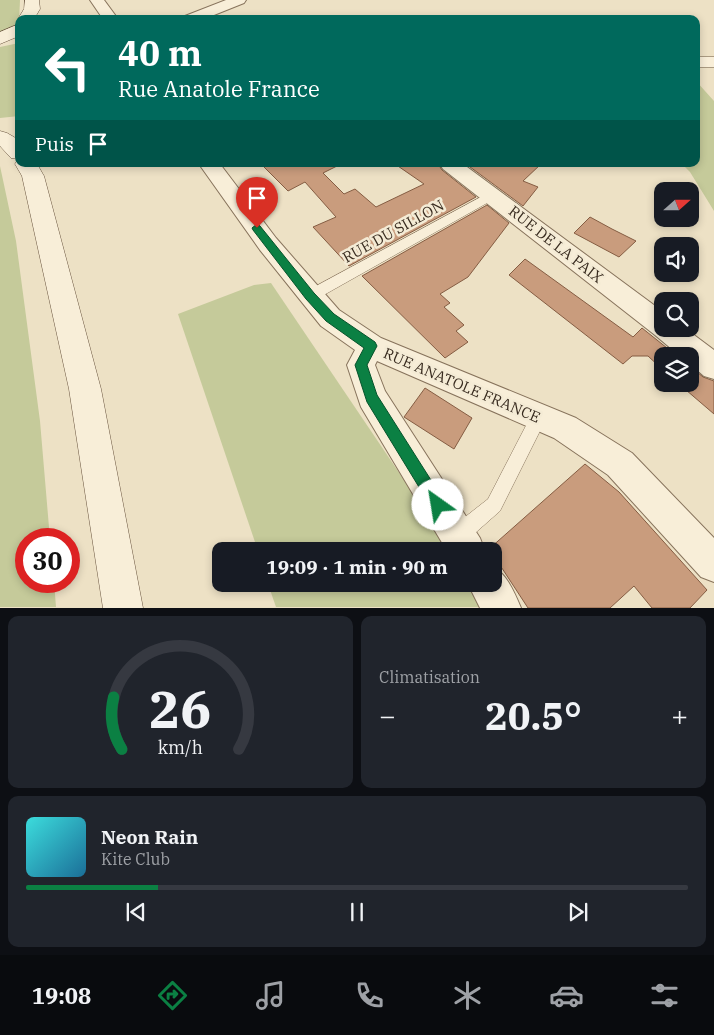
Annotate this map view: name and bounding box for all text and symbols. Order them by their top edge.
text: 40 m [118,30,202,76]
icon: left [35,35,100,100]
text: Rue Anatole France [118,74,320,103]
icon: arrive [84,130,112,158]
text: Puis [35,132,74,156]
pin [236,177,278,228]
north arrow [654,182,699,228]
map controls [654,182,699,392]
icon: arrive [243,184,271,212]
street label: RUE DU SILLON [339,195,447,267]
street label: RUE DE LA PAIX [505,201,607,287]
button: sound [654,237,699,282]
button: search [654,292,699,337]
street label: RUE ANATOLE FRANCE [381,343,543,427]
button: layers [654,347,699,392]
position arrow [411,478,463,530]
speed limit sign: 30 [15,528,80,593]
text: 19:09 · 1 min · 90 m [266,555,448,579]
text: Climatisation [379,667,480,687]
text: 26 [149,675,212,742]
text: 20.5° [485,691,582,740]
text: − [379,697,396,734]
text: + [671,697,688,734]
text: km/h [158,736,203,759]
text: Neon Rain [101,825,198,849]
text: Kite Club [101,849,170,869]
icon: previous [122,898,150,926]
icon: pause [343,898,371,926]
icon: next [564,898,592,926]
icon: directions [155,978,190,1013]
icon: music [253,978,288,1013]
icon: phone [352,978,387,1013]
icon: climate [450,978,485,1013]
icon: car [549,978,584,1013]
icon: filters [647,978,682,1013]
text: 19:08 [32,981,91,1010]

